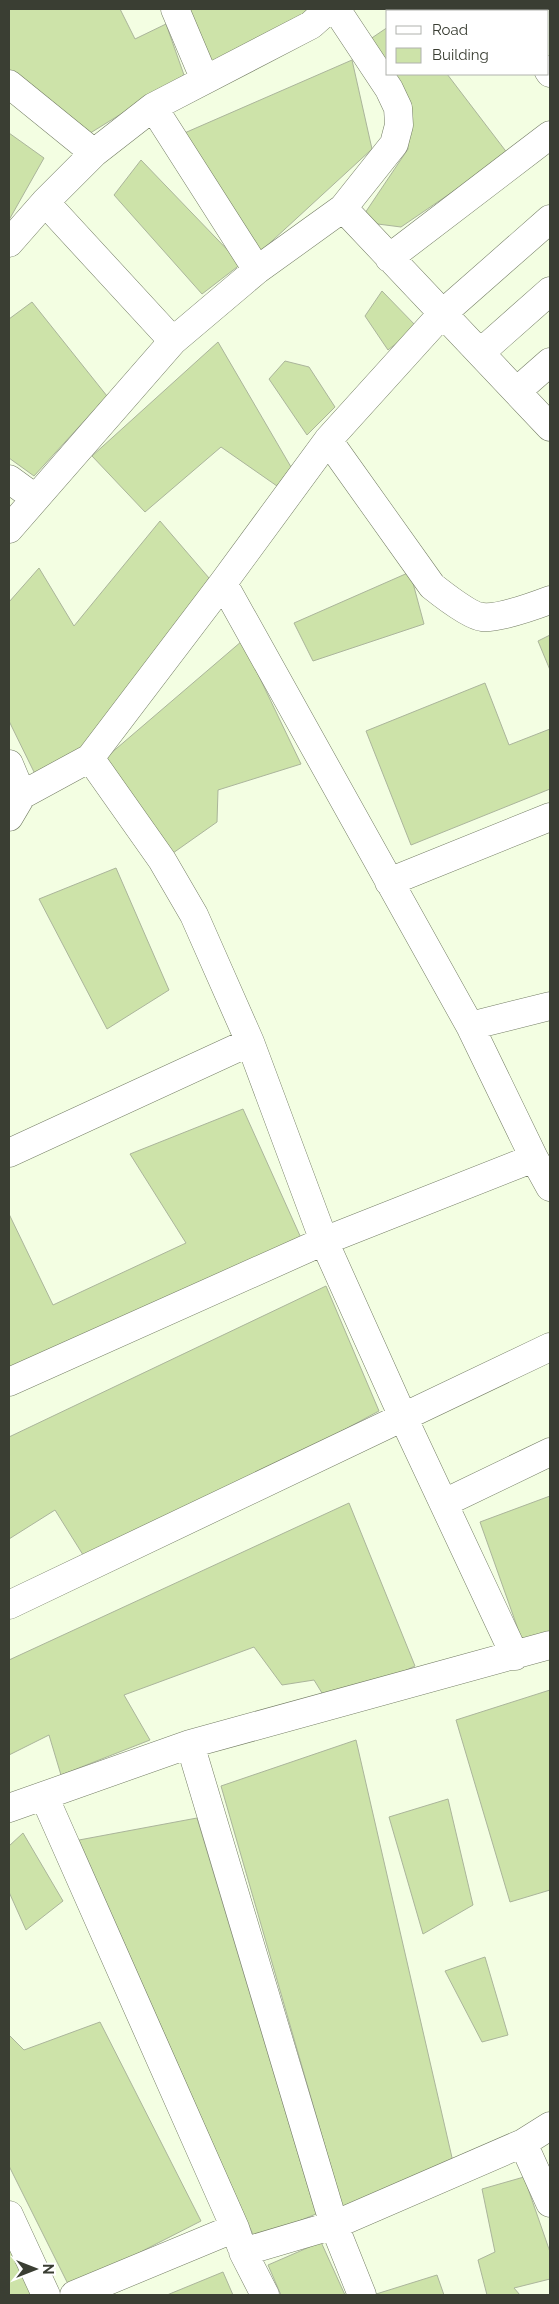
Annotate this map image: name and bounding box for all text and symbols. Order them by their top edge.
legend [386,10,549,75]
text: Road [432,21,468,39]
text: Building [432,46,489,64]
north arrow [10,2244,60,2294]
text: N [40,2264,56,2274]

